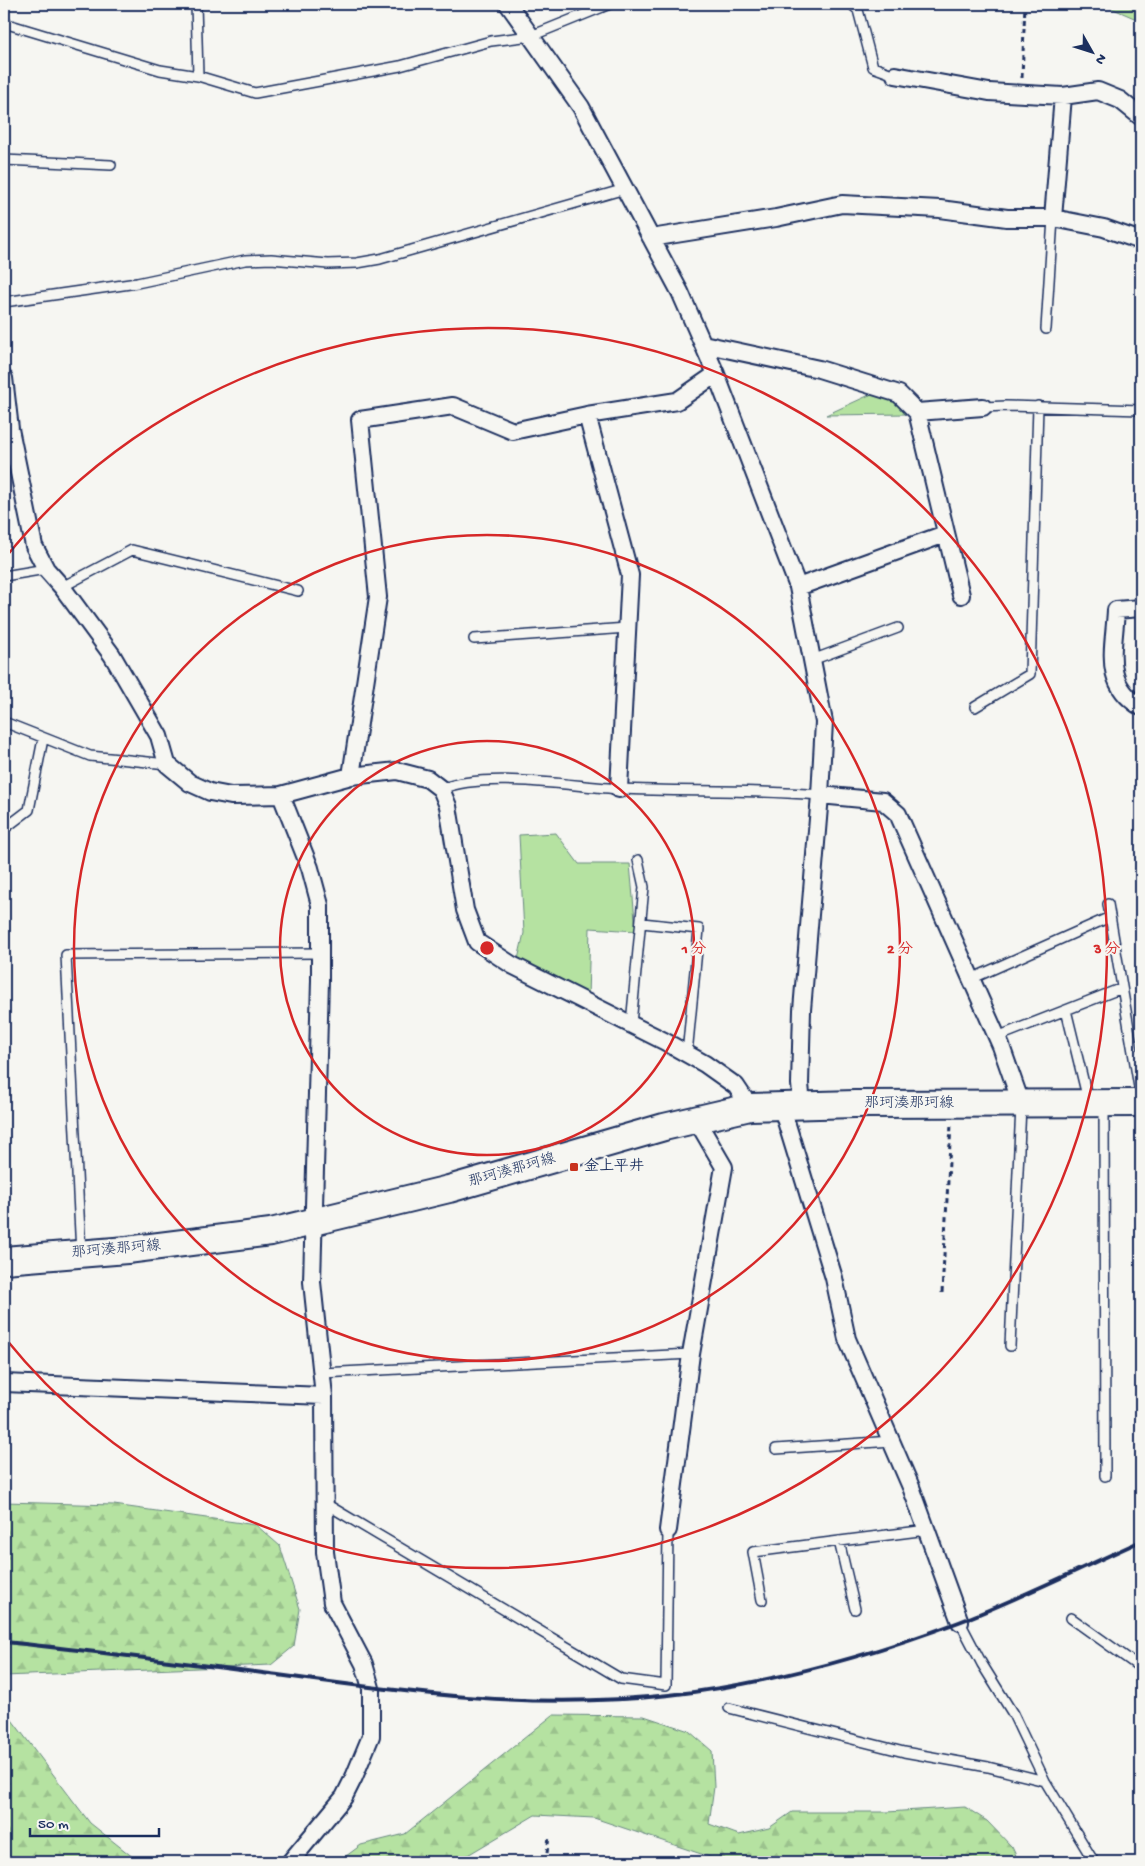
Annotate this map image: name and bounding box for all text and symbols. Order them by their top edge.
north arrow [1068,28,1118,78]
text: N [1091,50,1110,68]
centre of rings [478,939,496,957]
text: 1 分 [681,941,706,959]
text: 2 分 [887,941,913,959]
text: 3 分 [1093,941,1120,959]
street label: 那珂湊那珂線 [864,1094,954,1113]
street label: 那珂湊那珂線 [466,1149,558,1192]
place label: 金上平井 [584,1157,644,1176]
marker: 金上平井 [568,1161,580,1173]
street label: 那珂湊那珂線 [70,1236,162,1263]
scale bar [30,1806,159,1838]
text: 50 m [38,1816,69,1834]

